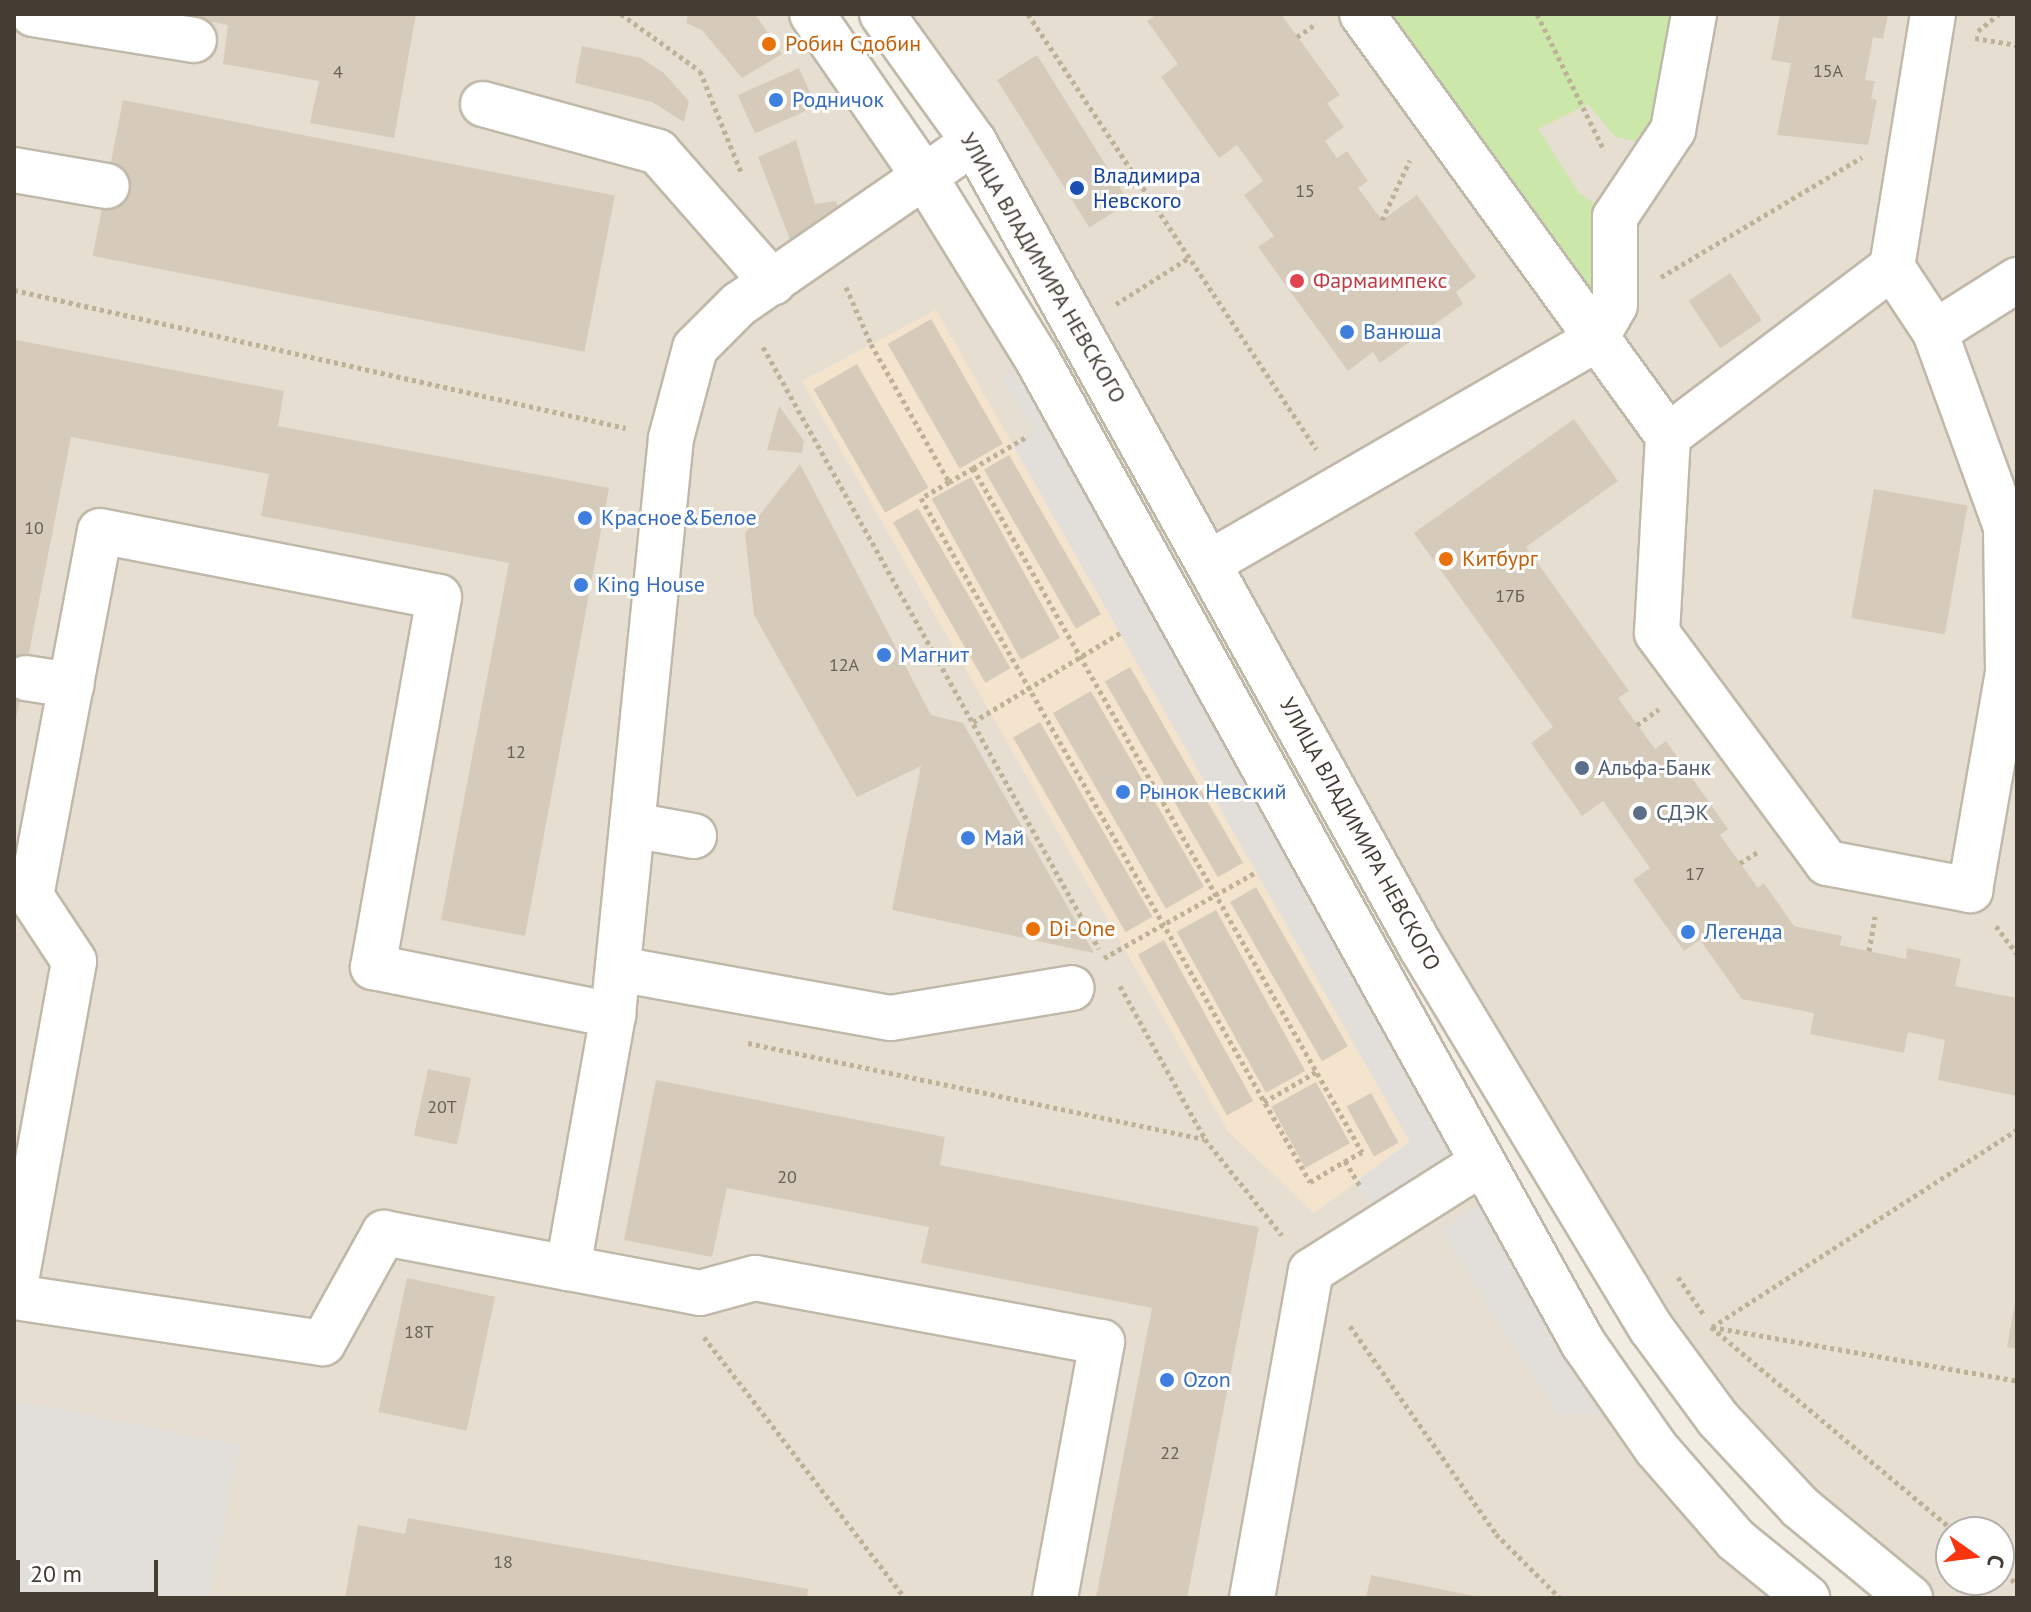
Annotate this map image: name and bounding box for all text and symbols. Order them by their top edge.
place label: Робин Сдобин [785,31,921,57]
marker: Робин Сдобин [760,35,778,53]
house number: 15А [1813,60,1843,82]
house number: 4 [333,61,343,83]
place label: Родничок [792,87,884,113]
marker: Родничок [767,91,785,109]
street label: УЛИЦА ВЛАДИМИРА НЕВСКОГО [954,127,1132,409]
place label: Владимира Невского [1093,162,1201,214]
marker: Владимира Невского [1068,179,1086,197]
house number: 15 [1295,180,1315,202]
place label: Фармаимпекс [1313,268,1447,294]
marker: Фармаимпекс [1288,272,1306,290]
place label: Ванюша [1363,319,1442,345]
marker: Ванюша [1338,323,1356,341]
place label: Красное&Белое [601,505,757,531]
marker: Красное&Белое [576,509,594,527]
house number: 10 [24,517,44,539]
place label: Китбург [1462,546,1538,572]
marker: Китбург [1437,550,1455,568]
place label: King House [597,572,705,598]
marker: King House [572,576,590,594]
house number: 17Б [1495,585,1525,607]
place label: Магнит [900,642,969,668]
marker: Магнит [875,646,893,664]
house number: 12А [829,654,859,676]
street label: УЛИЦА ВЛАДИМИРА НЕВСКОГО [1273,692,1447,976]
house number: 12 [506,741,526,763]
place label: Альфа-Банк [1598,755,1711,781]
marker: Альфа-Банк [1573,759,1591,777]
place label: Рынок Невский [1139,779,1287,805]
marker: Рынок Невский [1114,783,1132,801]
place label: СДЭК [1656,800,1709,826]
marker: СДЭК [1631,804,1649,822]
place label: Май [984,825,1024,851]
marker: Май [959,829,977,847]
house number: 17 [1685,863,1705,885]
place label: Di-One [1049,916,1115,942]
place label: Легенда [1704,919,1783,945]
marker: Di-One [1024,920,1042,938]
marker: Легенда [1679,923,1697,941]
house number: 20Т [427,1096,457,1118]
house number: 20 [777,1166,797,1188]
house number: 18Т [404,1321,434,1343]
place label: Ozon [1183,1367,1231,1393]
marker: Ozon [1158,1371,1176,1389]
house number: 22 [1160,1442,1180,1464]
north arrow [1935,1516,2015,1596]
scale bar [20,1544,162,1594]
house number: 18 [493,1551,513,1573]
text: С [1981,1552,2011,1571]
text: 20 m [30,1558,82,1589]

